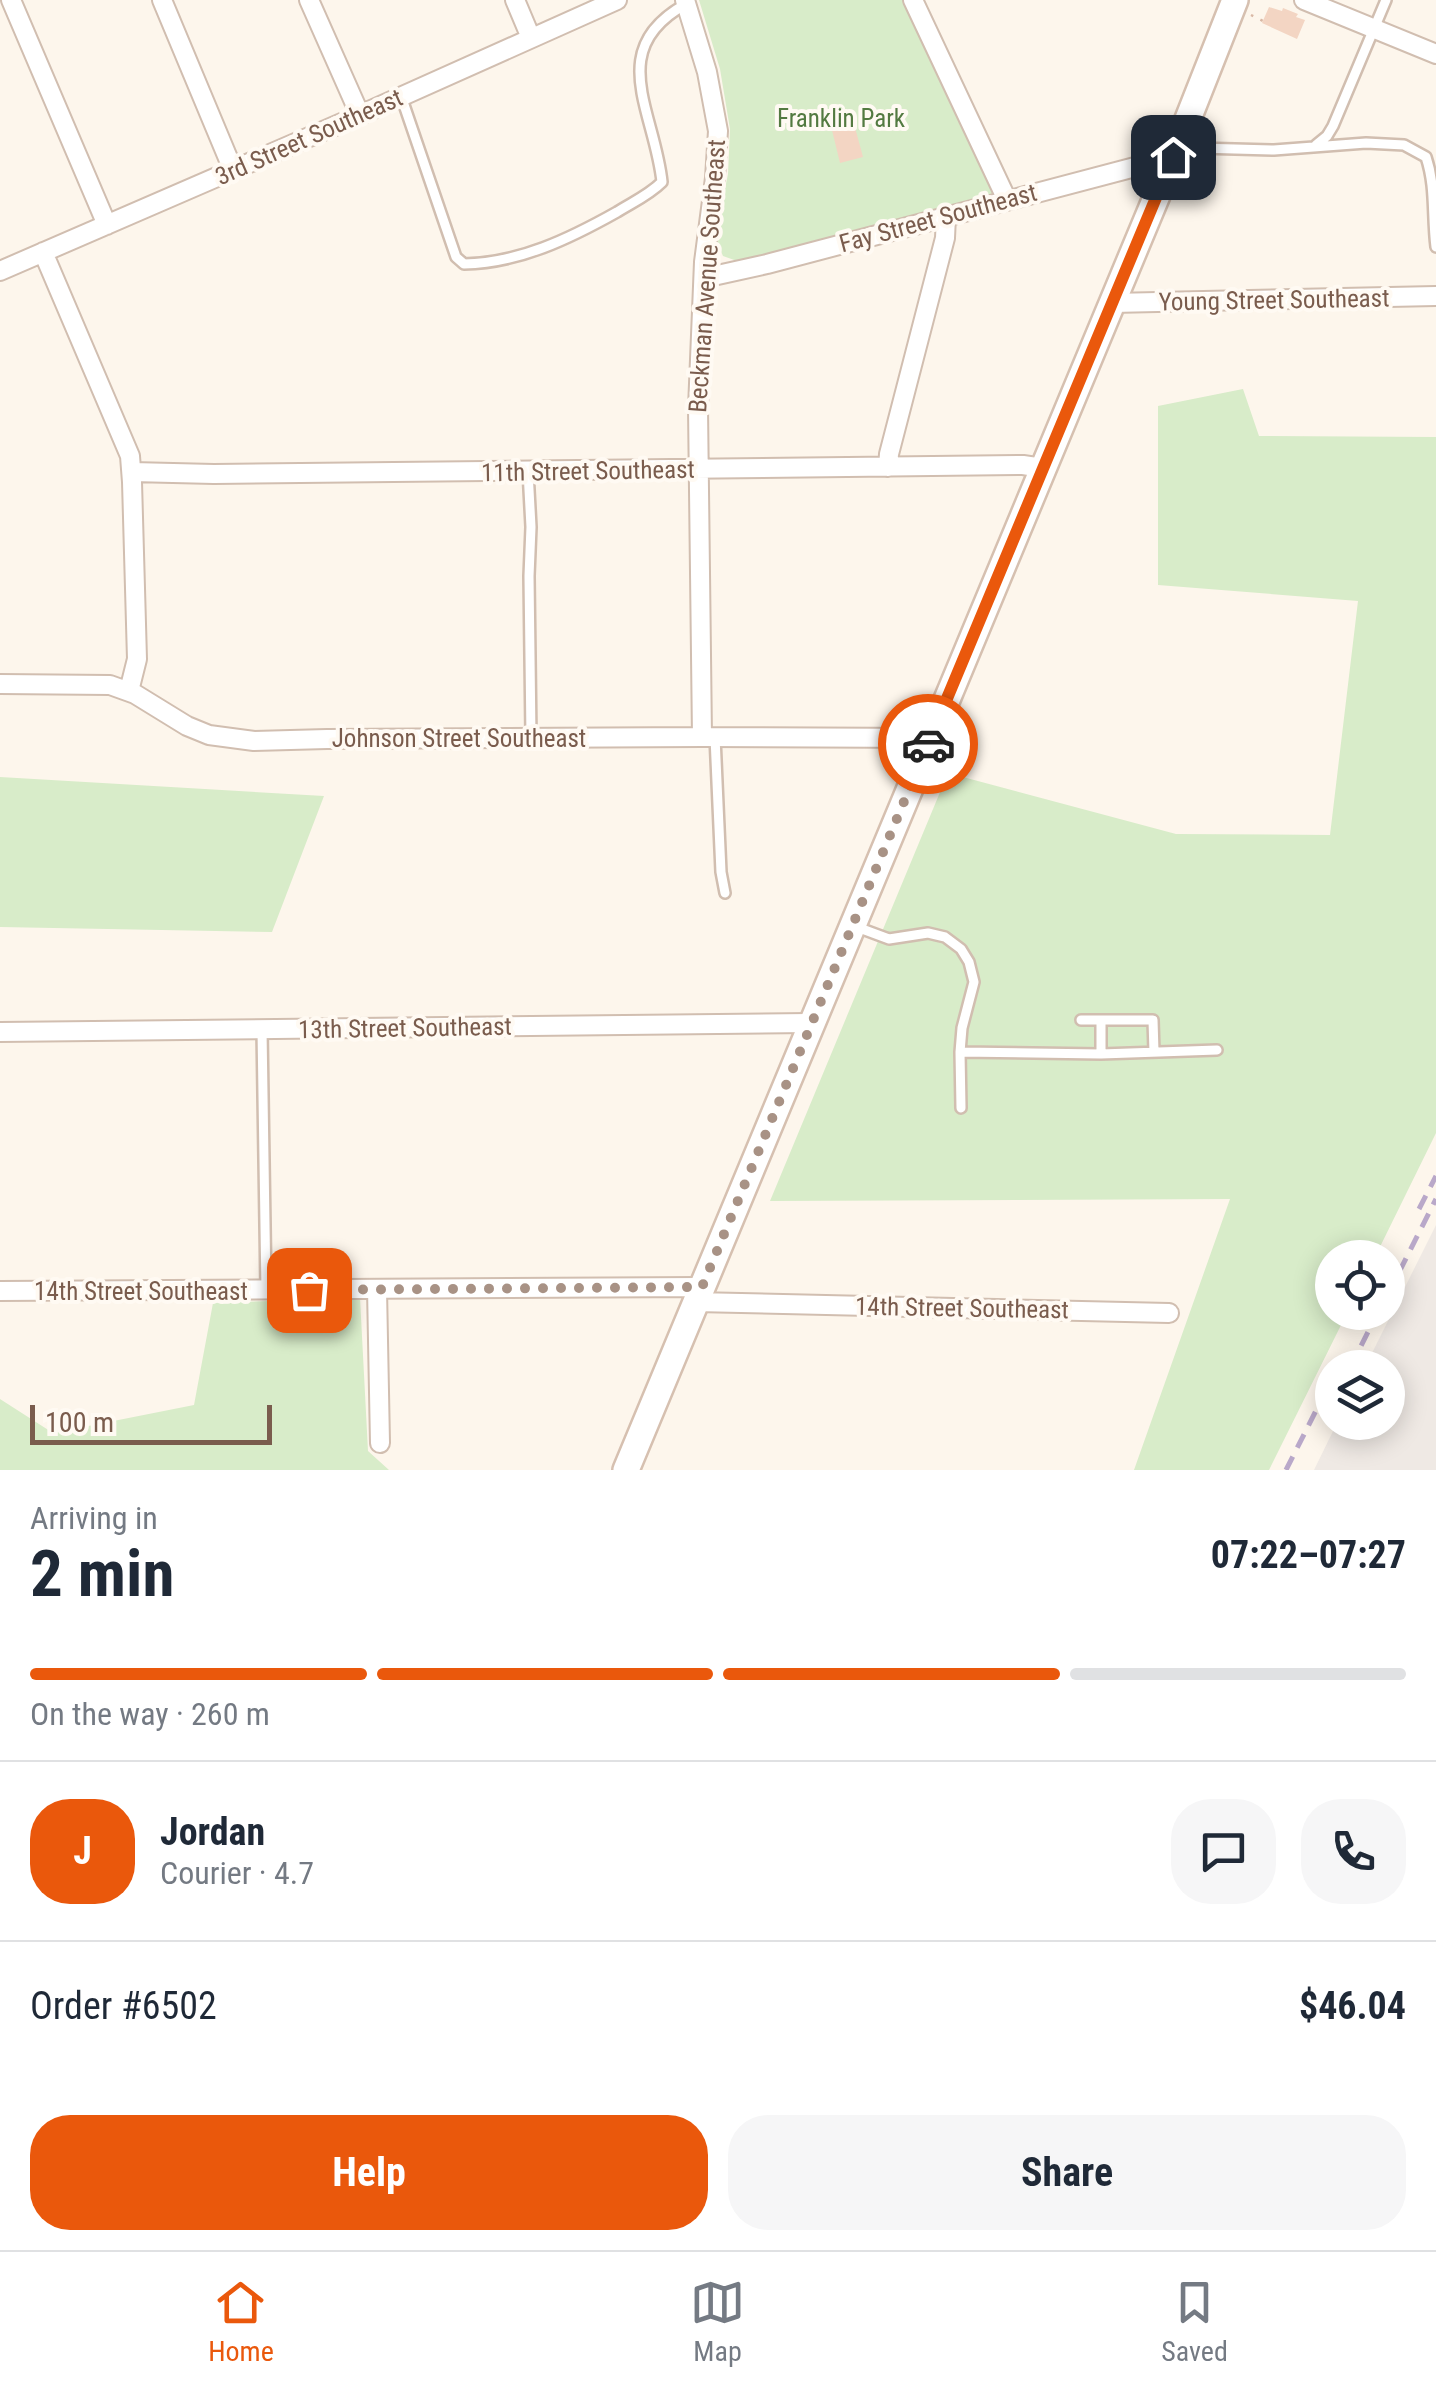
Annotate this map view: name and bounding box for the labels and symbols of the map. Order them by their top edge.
street label: 3rd Street Southeast [211,83,407,191]
park label: Franklin Park [777,104,906,133]
pin [1131,115,1216,200]
street label: Beckman Avenue Southeast [683,138,731,414]
street label: Fay Street Southeast [836,178,1040,258]
street label: Young Street Southeast [1158,283,1390,317]
street label: 11th Street Southeast [481,455,695,487]
courier [878,694,978,794]
street label: Johnson Street Southeast [332,724,586,753]
street label: 13th Street Southeast [298,1012,512,1044]
pin [267,1248,352,1333]
street label: 14th Street Southeast [34,1277,248,1306]
street label: 14th Street Southeast [855,1292,1069,1324]
scale bar [30,1400,272,1444]

